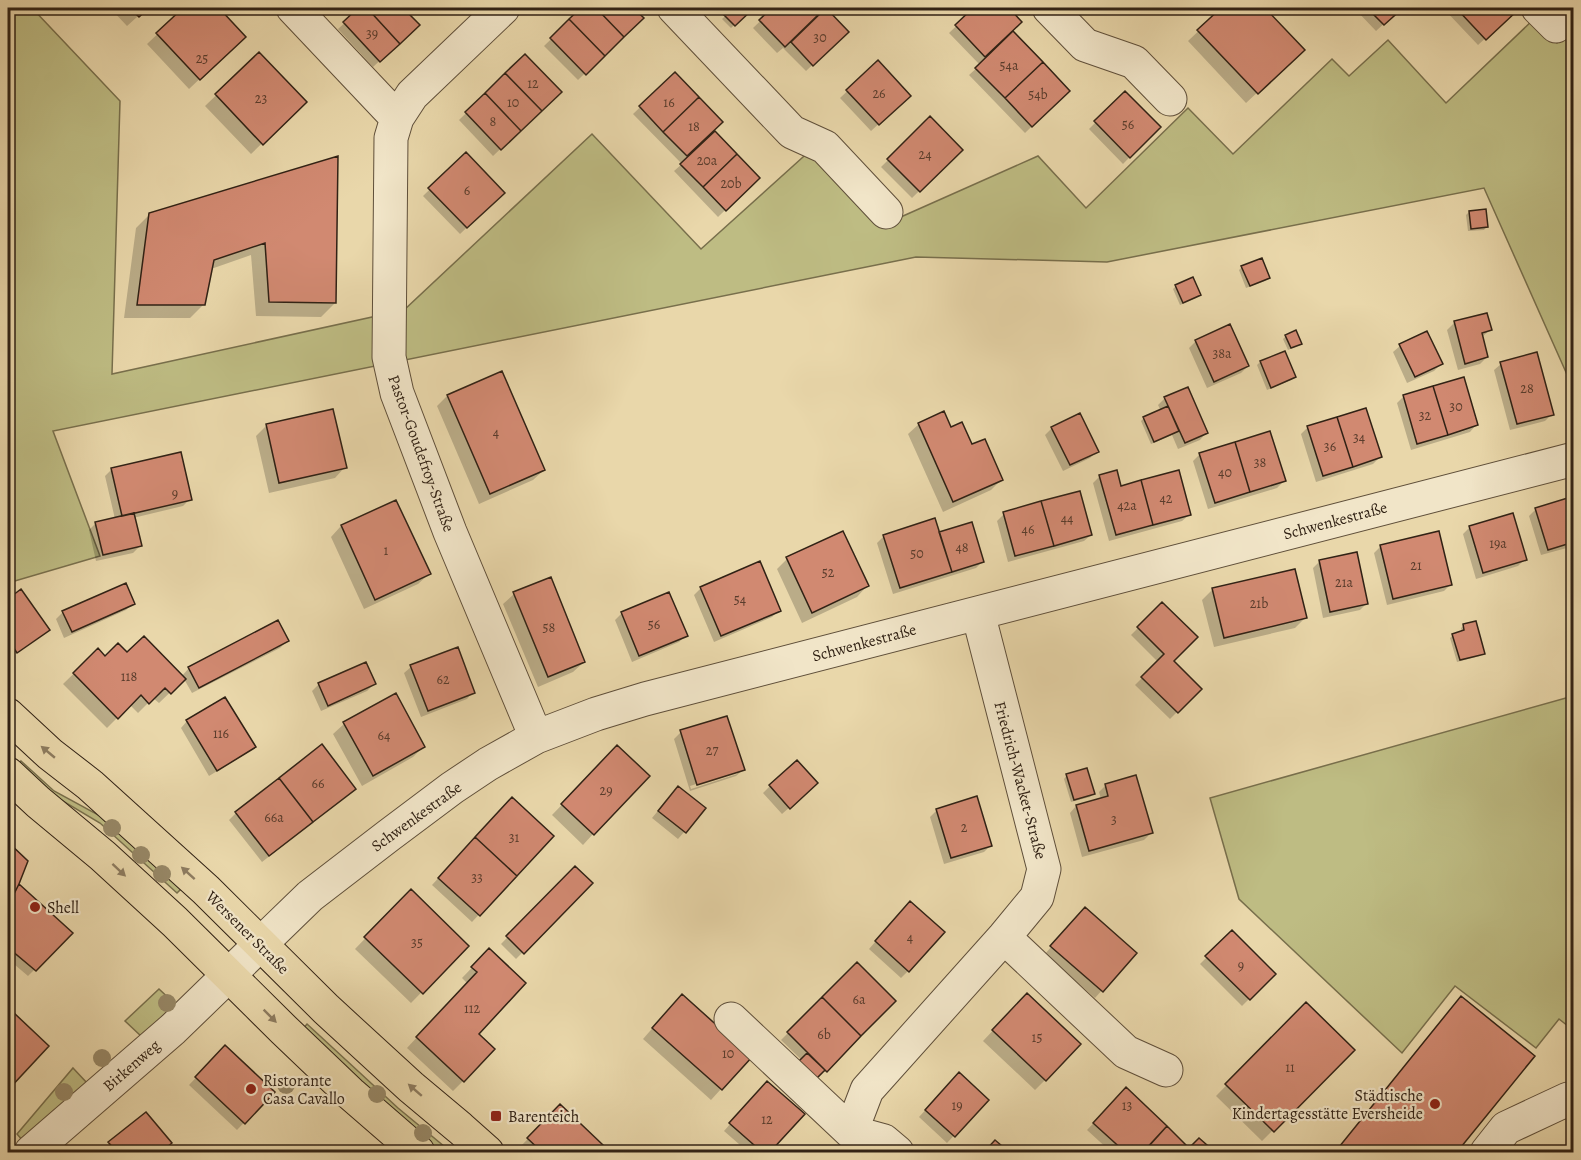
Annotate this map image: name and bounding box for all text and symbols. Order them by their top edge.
house number: 39 [366,24,378,43]
house number: 30 [813,28,827,47]
house number: 25 [196,49,208,68]
house number: 54a [1000,56,1019,75]
house number: 12 [527,74,539,93]
house number: 26 [872,84,886,103]
house number: 54b [1028,85,1048,104]
house number: 23 [255,89,267,108]
house number: 10 [507,93,519,112]
house number: 16 [663,93,675,112]
house number: 8 [490,112,497,131]
house number: 56 [1122,115,1134,134]
house number: 18 [688,117,700,136]
house number: 24 [919,145,932,164]
house number: 20a [697,151,718,170]
house number: 20b [720,174,742,193]
house number: 6 [464,181,470,200]
house number: 38a [1212,344,1232,363]
street label: Pastor-Goudefroy-Straße [382,372,460,535]
house number: 28 [1520,379,1534,398]
house number: 30 [1449,397,1463,416]
house number: 32 [1419,406,1432,425]
house number: 4 [493,423,499,442]
house number: 34 [1353,428,1365,447]
house number: 36 [1324,437,1336,456]
house number: 38 [1254,453,1267,472]
house number: 40 [1218,463,1232,482]
house number: 9 [172,484,178,503]
house number: 42 [1160,489,1173,508]
house number: 42a [1117,496,1137,515]
street label: Schwenkestraße [1281,497,1390,545]
house number: 44 [1061,509,1073,528]
house number: 46 [1022,520,1034,539]
house number: 19a [1489,534,1507,553]
house number: 48 [955,538,969,557]
house number: 1 [384,541,389,560]
house number: 50 [910,544,924,563]
house number: 21 [1410,556,1422,575]
house number: 52 [822,563,835,582]
house number: 21a [1335,573,1353,592]
house number: 54 [734,590,746,609]
house number: 21b [1250,594,1268,613]
house number: 56 [648,615,660,634]
house number: 58 [543,618,556,637]
street label: Schwenkestraße [810,619,919,667]
house number: 118 [121,667,137,686]
house number: 62 [436,670,450,689]
street label: Friedrich-Wacket-Straße [988,699,1052,862]
house number: 116 [213,724,229,743]
house number: 64 [378,726,390,745]
house number: 27 [706,741,718,760]
one-way arrow [40,746,56,759]
house number: 66 [312,774,324,793]
street label: Schwenkestraße [367,777,466,857]
house number: 29 [599,781,613,800]
house number: 66a [264,808,284,827]
house number: 3 [1111,810,1117,829]
house number: 2 [961,818,968,837]
house number: 31 [509,828,520,847]
one-way arrow [111,863,126,876]
one-way arrow [181,867,195,881]
house number: 33 [471,868,483,887]
street label: Wersener Straße [200,885,294,979]
place label: Shell [47,897,79,919]
marker: Shell [28,900,42,914]
house number: 4 [907,928,913,947]
house number: 35 [411,933,423,952]
house number: 9 [1238,956,1244,975]
house number: 6a [853,990,866,1009]
house number: 112 [464,999,480,1018]
one-way arrow [262,1009,276,1023]
house number: 6b [817,1025,831,1044]
house number: 15 [1032,1028,1042,1047]
street label: Birkenweg [98,1035,165,1097]
house number: 10 [722,1044,734,1063]
house number: 11 [1285,1058,1295,1077]
place label: Ristorante Casa Cavallo [263,1070,345,1110]
marker: Ristorante Casa Cavallo [244,1082,258,1096]
one-way arrow [407,1084,423,1097]
place label: Städtische Kindertagesstätte Eversheide [1232,1085,1423,1125]
house number: 19 [951,1096,963,1115]
house number: 13 [1122,1096,1132,1115]
marker: Städtische Kindertagesstätte Eversheide [1428,1097,1442,1111]
place label: Barenteich [508,1106,580,1128]
marker: Barenteich [489,1109,503,1123]
house number: 12 [761,1110,773,1129]

